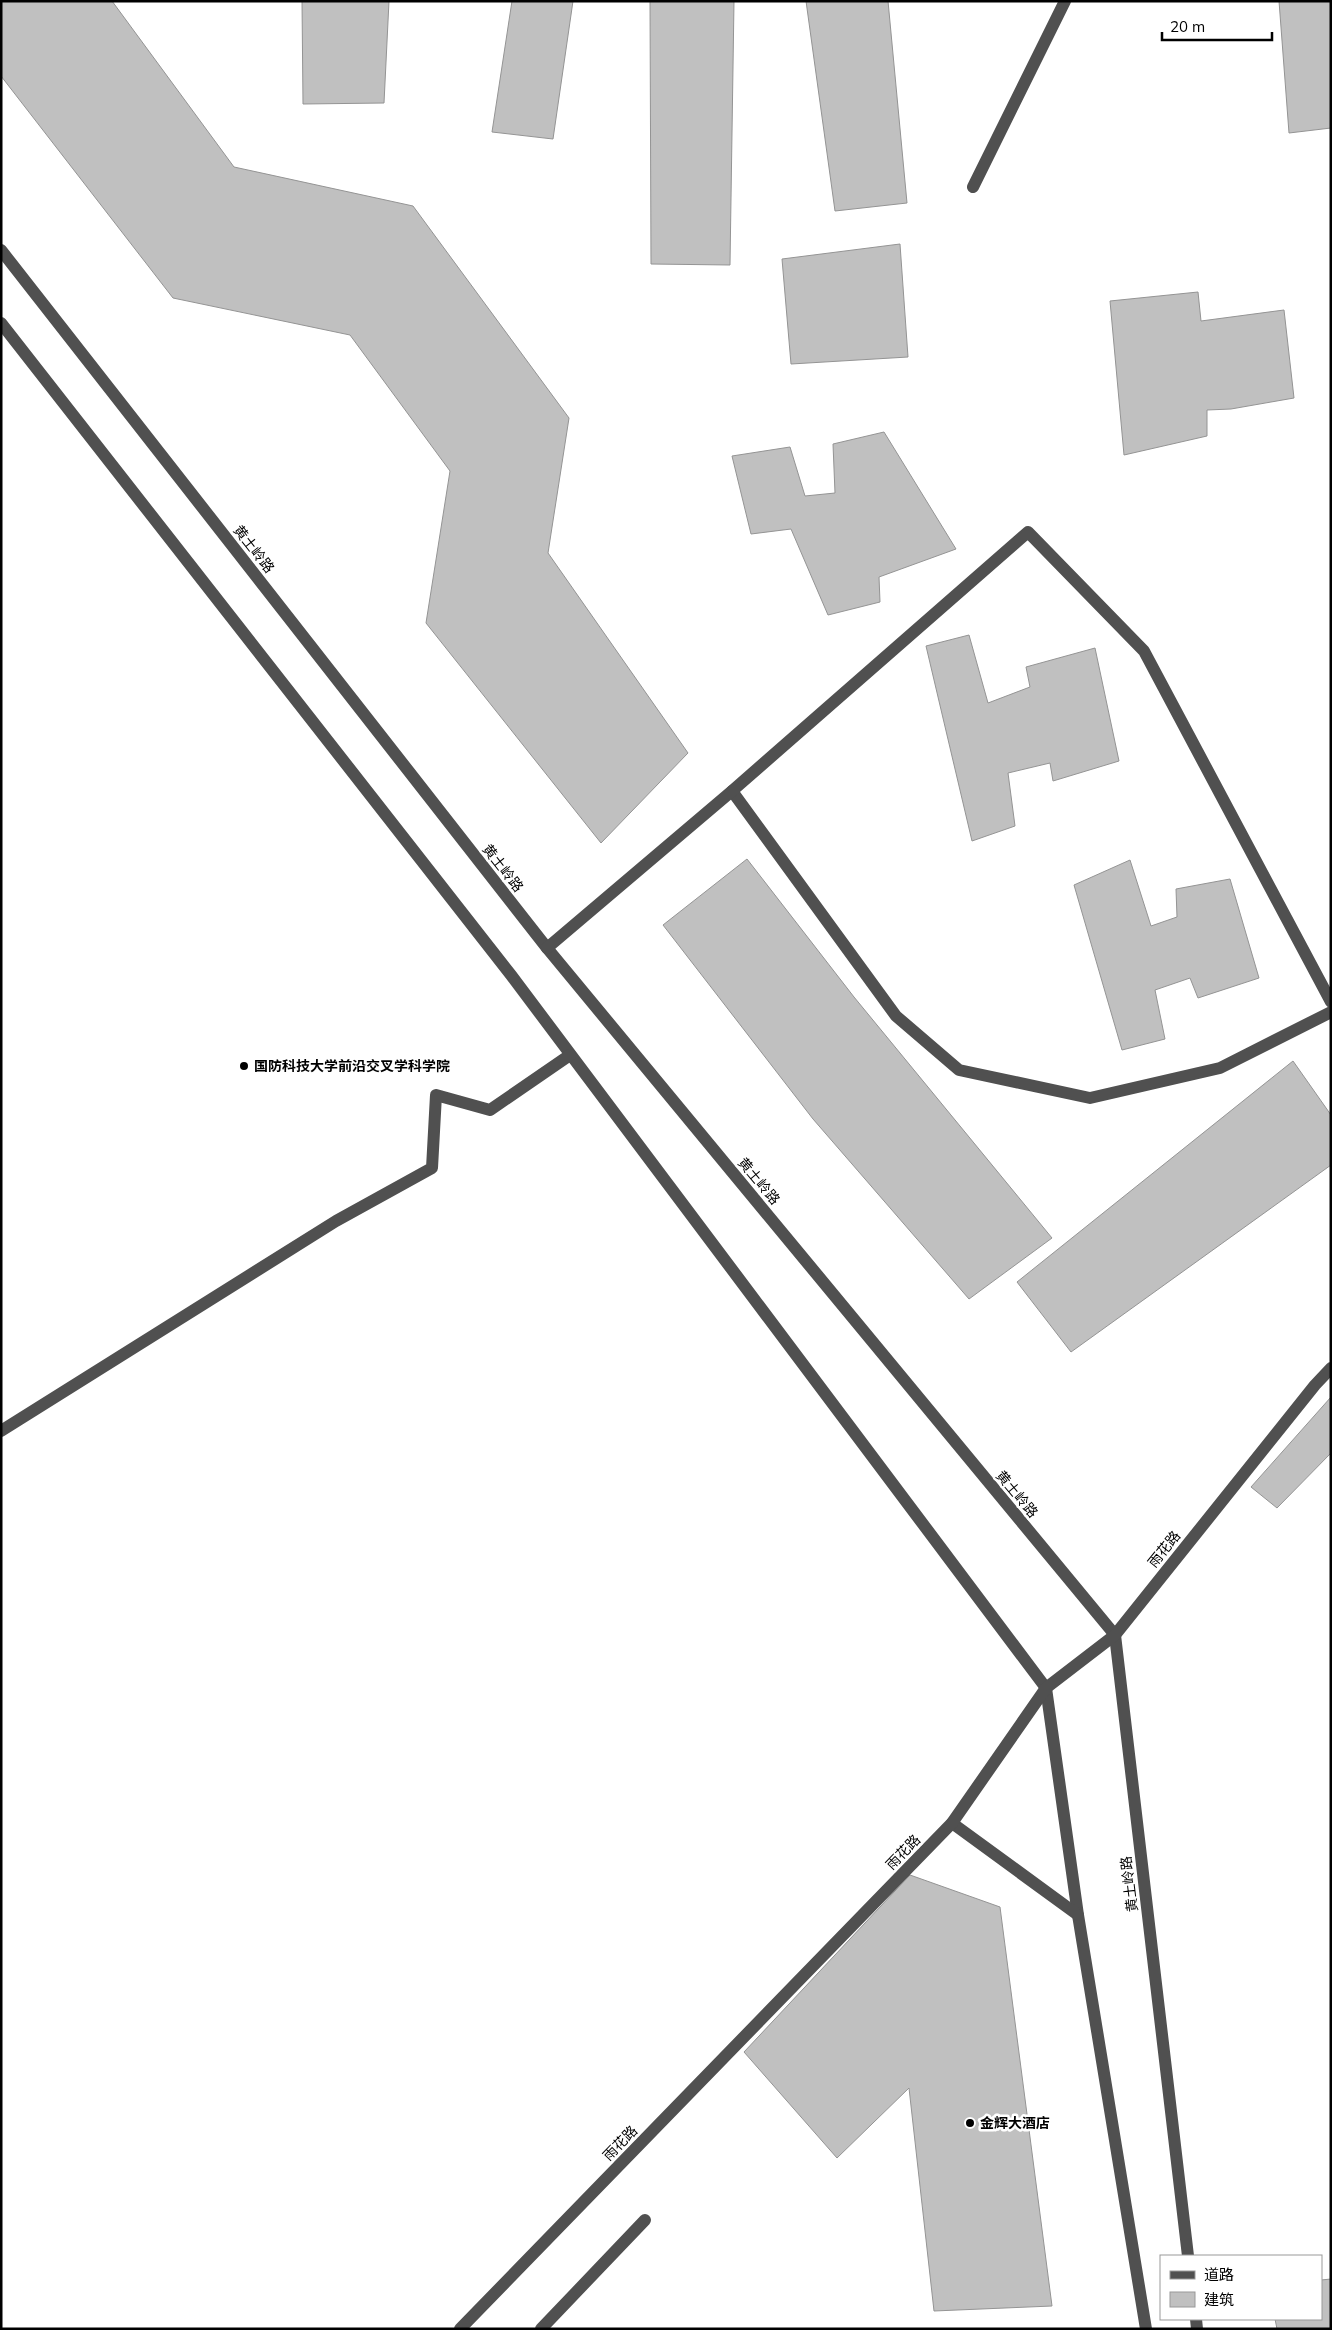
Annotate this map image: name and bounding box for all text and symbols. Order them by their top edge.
scale bar [1162,10,1272,42]
text: 20 m [1170,17,1205,36]
street label: 黄土岭路 [230,521,278,577]
street label: 黄土岭路 [479,840,527,896]
place label: 国防科技大学前沿交叉学科学院 [254,1057,450,1075]
marker: 国防科技大学前沿交叉学科学院 [238,1060,250,1072]
street label: 黄土岭路 [734,1154,784,1208]
street label: 黄土岭路 [992,1467,1042,1521]
street label: 雨花路 [1144,1527,1184,1571]
street label: 雨花路 [882,1831,924,1873]
street label: 黄土岭路 [1117,1855,1141,1913]
place label: 金辉大酒店 [980,2114,1050,2132]
marker: 金辉大酒店 [964,2117,976,2129]
street label: 雨花路 [599,2122,641,2164]
legend [1160,2255,1322,2320]
text: 道路 [1204,2265,1234,2284]
text: 建筑 [1204,2290,1234,2309]

